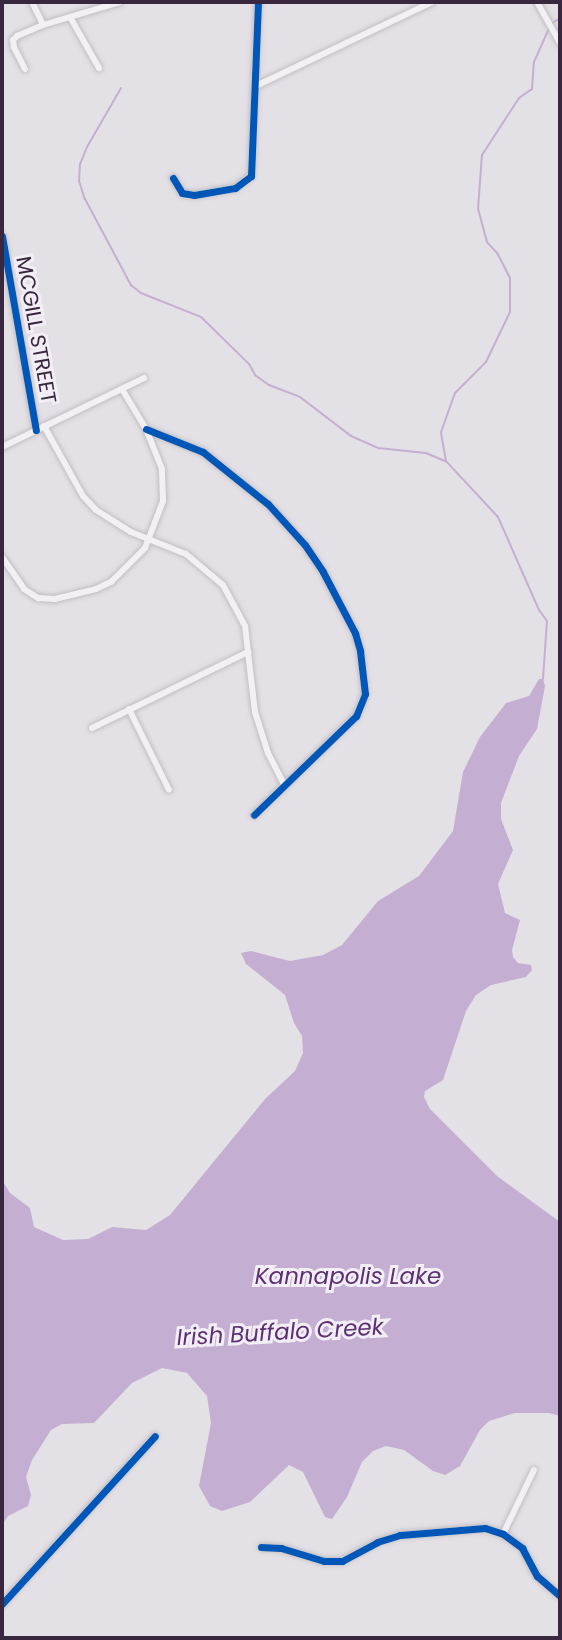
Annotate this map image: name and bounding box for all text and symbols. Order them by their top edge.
street label: MCGILL STREET [11,254,61,406]
water label: Kannapolis Lake [255,1262,441,1290]
water label: Irish Buffalo Creek [176,1313,384,1351]

